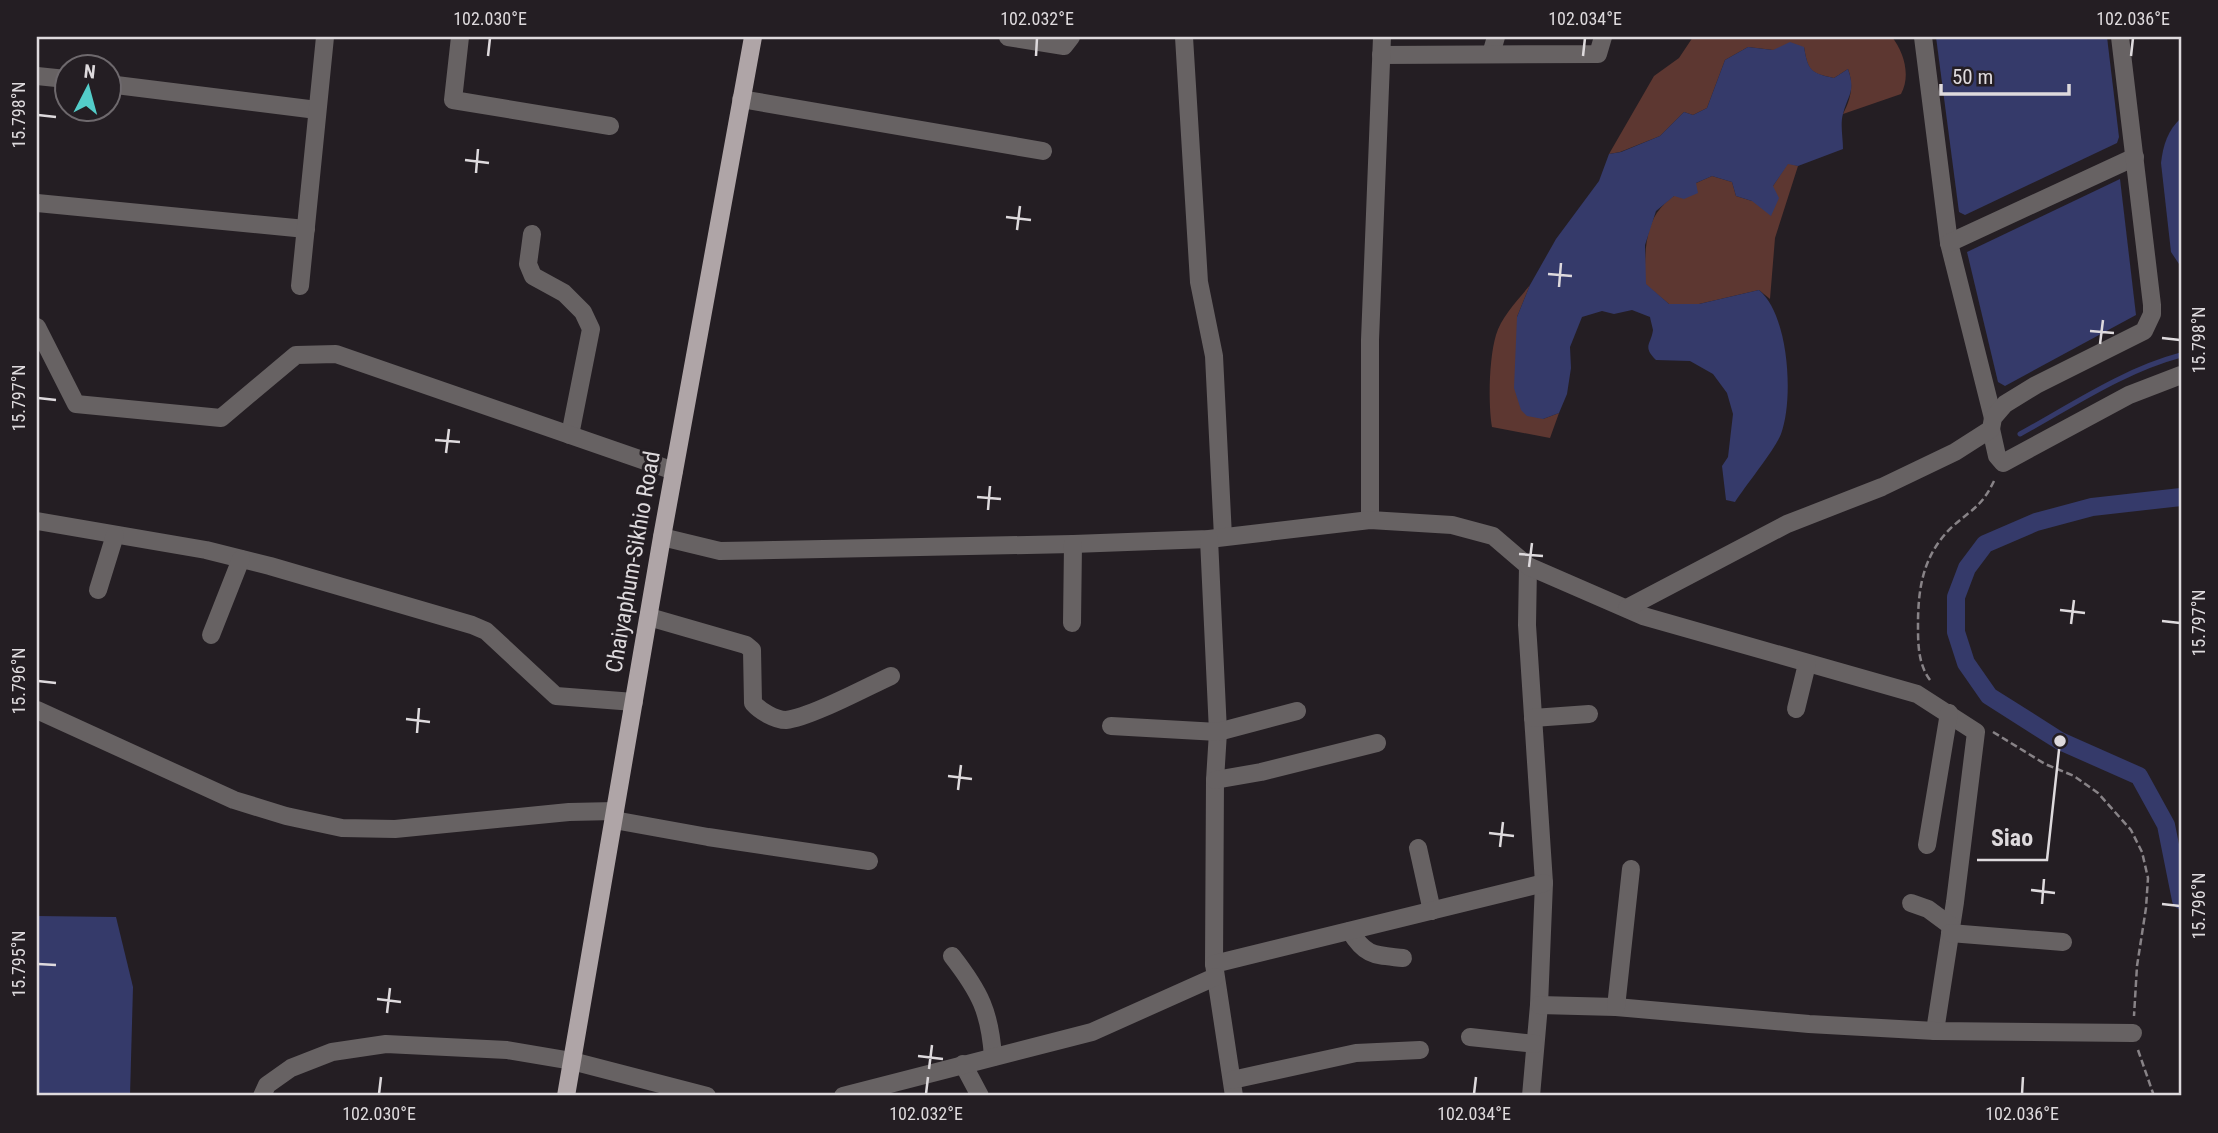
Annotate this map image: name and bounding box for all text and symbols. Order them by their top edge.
text: 102.030°E [453,8,527,29]
text: 102.032°E [1000,8,1074,29]
text: 102.034°E [1548,8,1622,29]
text: 102.036°E [2096,8,2170,29]
north arrow [52,52,122,122]
scale bar [1941,52,2069,96]
text: N [83,60,97,84]
text: 50 m [1952,65,1993,89]
text: 15.798°N [8,81,29,149]
text: 15.798°N [2188,306,2209,374]
text: 15.797°N [8,364,29,432]
street label: Chaiyaphum-Sikhio Road [600,449,666,675]
text: 15.797°N [2188,589,2209,657]
text: 15.796°N [8,647,29,715]
callout: Siao [1977,815,2047,860]
text: Siao [1991,824,2033,852]
text: 15.796°N [2188,872,2209,940]
text: 15.795°N [8,930,29,998]
text: 102.030°E [342,1103,416,1124]
text: 102.032°E [889,1103,963,1124]
text: 102.034°E [1437,1103,1511,1124]
text: 102.036°E [1985,1103,2059,1124]

